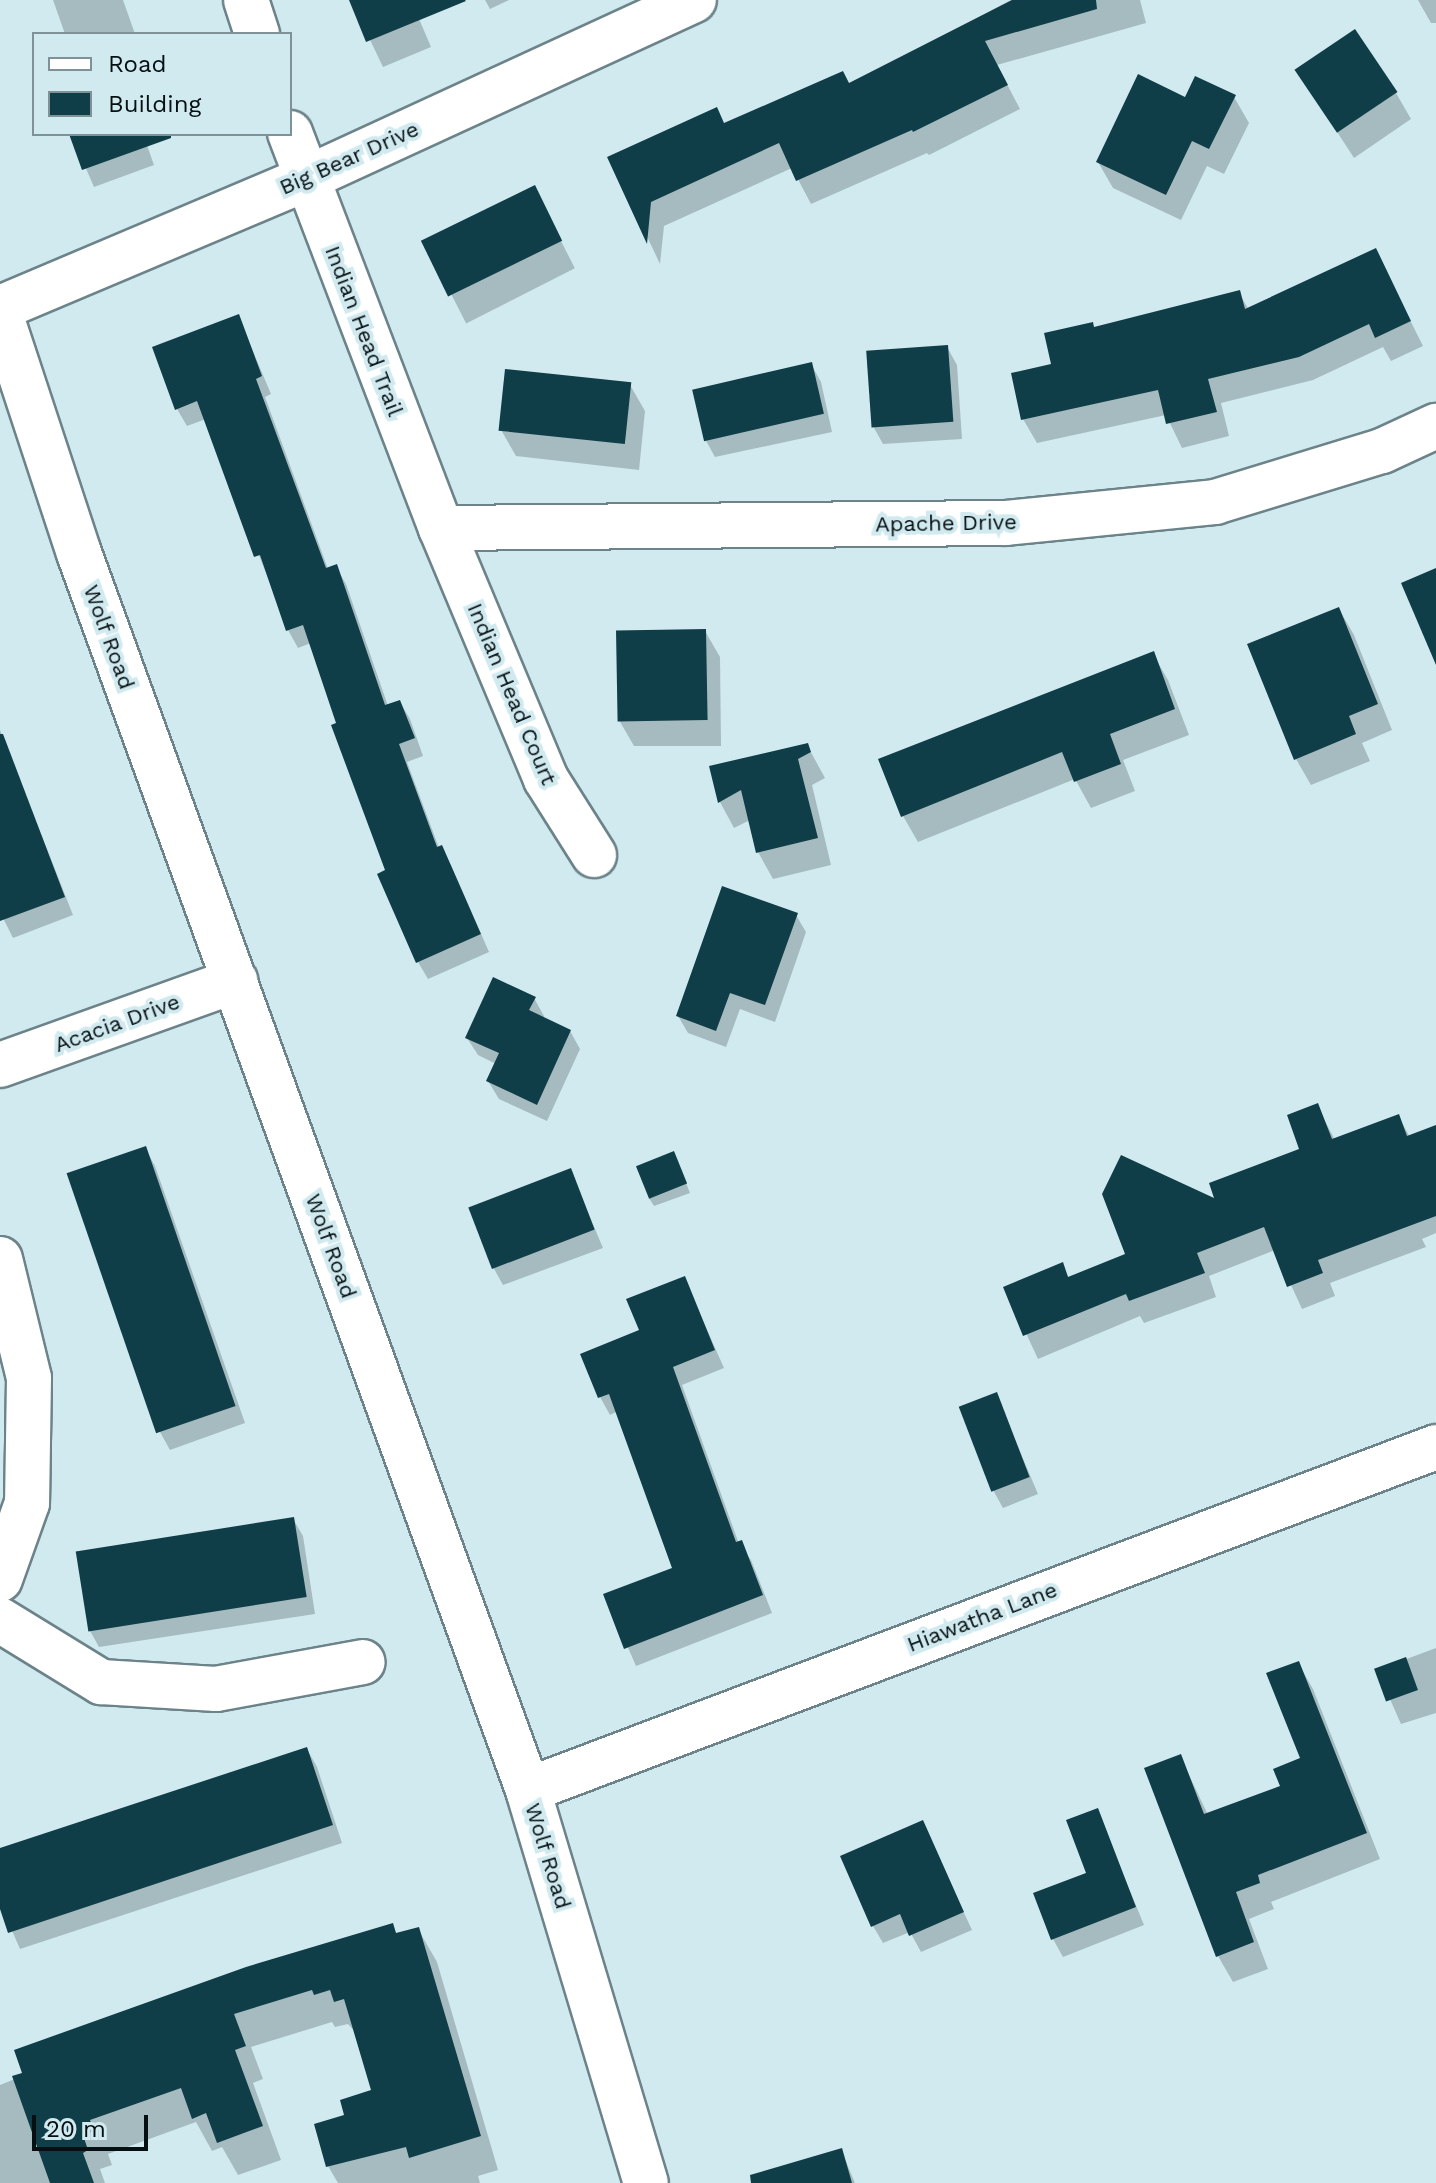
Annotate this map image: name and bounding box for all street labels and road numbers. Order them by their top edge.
street label: Big Bear Drive [275,115,423,201]
street label: Indian Head Trail [319,242,409,420]
street label: Apache Drive [875,509,1017,537]
street label: Wolf Road [78,581,140,693]
street label: Indian Head Court [462,599,562,789]
street label: Acacia Drive [50,988,184,1058]
street label: Wolf Road [300,1190,362,1302]
street label: Hiawatha Lane [903,1576,1061,1658]
street label: Wolf Road [519,1799,577,1913]

